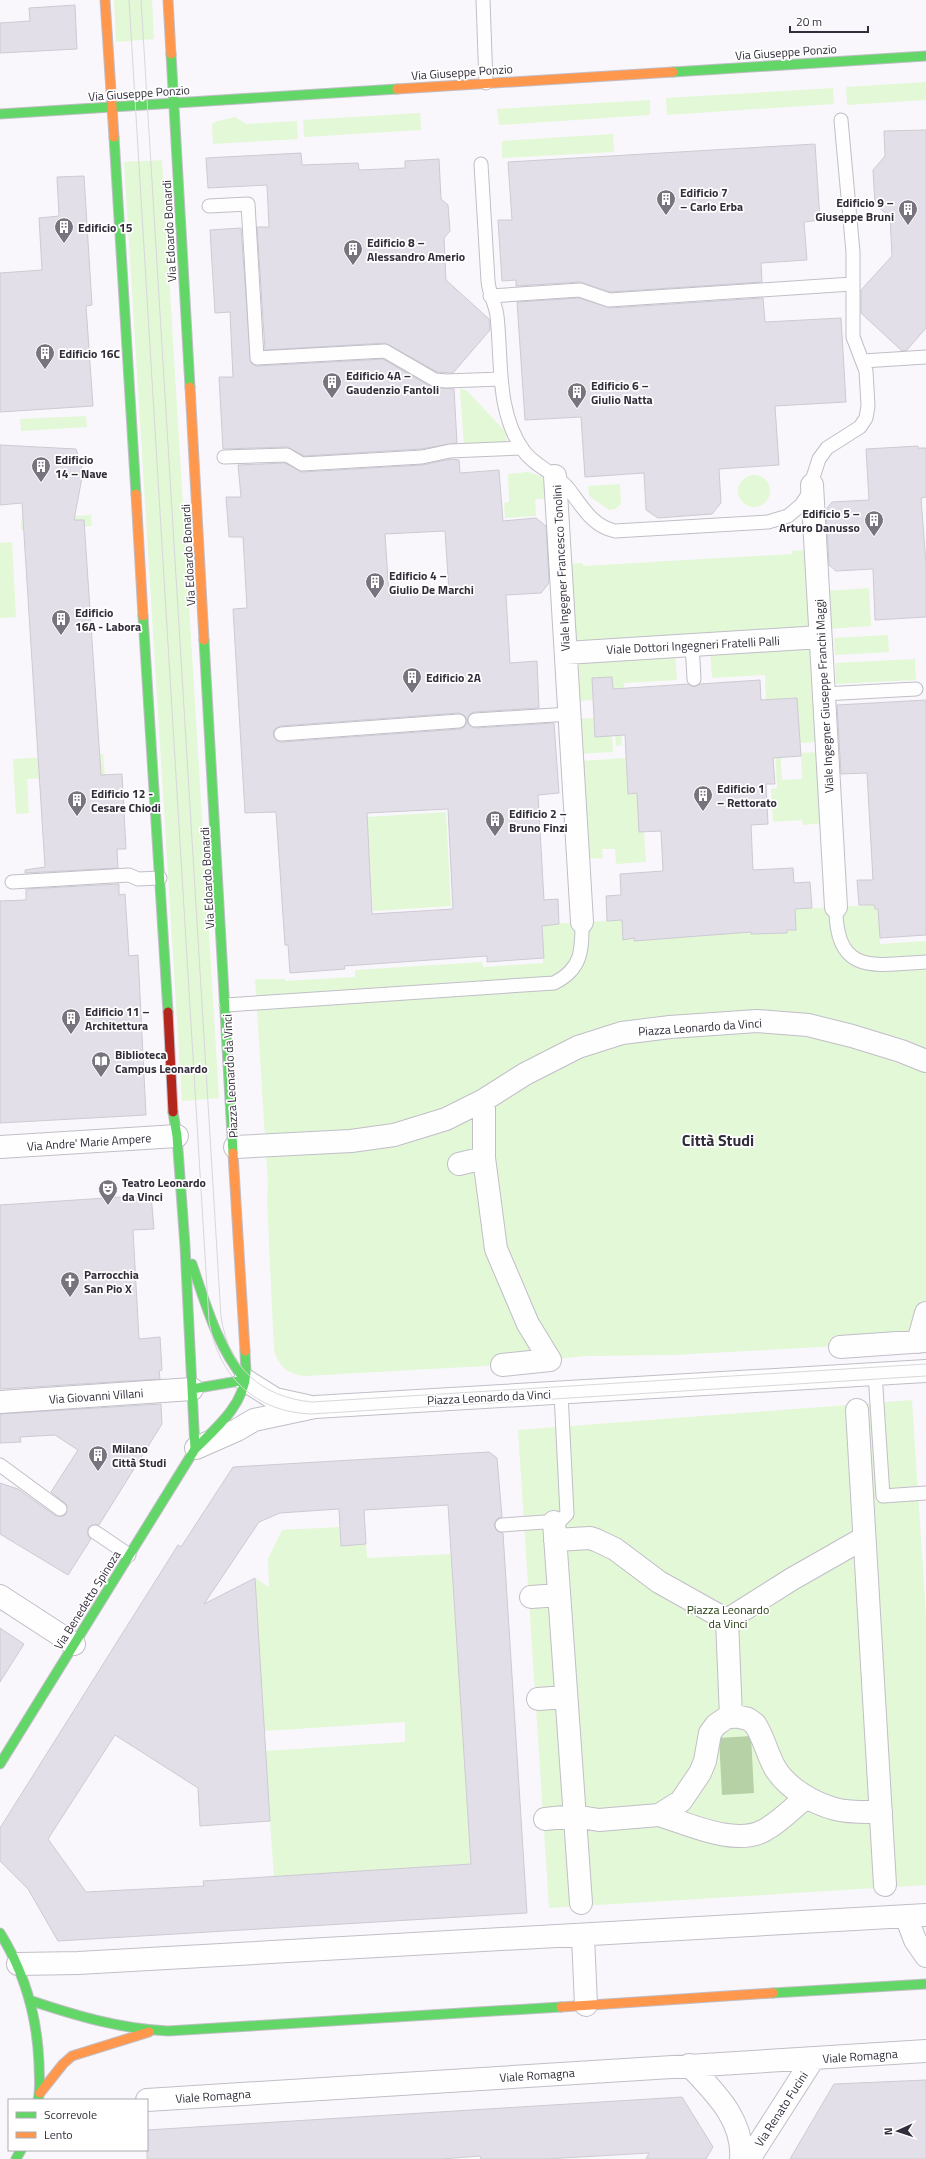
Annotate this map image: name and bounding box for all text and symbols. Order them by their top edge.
scale bar [790,8,868,34]
text: 20 m [796,12,822,31]
street label: Via Giuseppe Ponzio [735,39,837,65]
street label: Via Giuseppe Ponzio [411,59,513,85]
street label: Via Giuseppe Ponzio [88,80,190,106]
street label: Via Edoardo Bonardi [157,180,181,282]
place label: Edificio 7 – Carlo Erba [680,183,743,216]
building icon: Edificio 7 – Carlo Erba [655,188,677,216]
place label: Edificio 9 – Giuseppe Bruni [815,193,894,226]
building icon: Edificio 9 – Giuseppe Bruni [897,198,919,226]
building icon: Edificio 15 [53,216,75,244]
place label: Edificio 15 [78,218,133,237]
place label: Edificio 8 – Alessandro Amerio [367,233,465,266]
building icon: Edificio 8 – Alessandro Amerio [342,238,364,266]
building icon: Edificio 16C [34,342,56,370]
place label: Edificio 16C [59,344,121,363]
place label: Edificio 4A – Gaudenzio Fantoli [346,366,439,399]
building icon: Edificio 4A – Gaudenzio Fantoli [321,371,343,399]
place label: Edificio 6 – Giulio Natta [591,376,653,409]
building icon: Edificio 6 – Giulio Natta [566,381,588,409]
place label: Edificio 14 – Nave [55,450,107,483]
building icon: Edificio 14 – Nave [30,455,52,483]
street label: Viale Ingegner Francesco Tonolini [547,484,575,652]
street label: Via Edoardo Bonardi [176,504,200,606]
place label: Edificio 5 – Arturo Danusso [779,504,860,537]
building icon: Edificio 5 – Arturo Danusso [863,509,885,537]
place label: Edificio 4 – Giulio De Marchi [389,566,474,599]
building icon: Edificio 4 – Giulio De Marchi [364,571,386,599]
street label: Viale Ingegner Giuseppe Franchi Maggi [809,599,839,793]
place label: Edificio 16A - Labora [75,603,141,636]
building icon: Edificio 16A - Labora [50,608,72,636]
street label: Viale Dottori Ingegneri Fratelli Palli [606,631,780,659]
building icon: Edificio 2A [401,666,423,694]
place label: Edificio 2A [426,668,482,687]
place label: Edificio 1 – Rettorato [717,779,777,812]
place label: Edificio 12 - Cesare Chiodi [91,784,161,817]
building icon: Edificio 1 – Rettorato [692,784,714,812]
building icon: Edificio 12 - Cesare Chiodi [66,789,88,817]
place label: Edificio 2 – Bruno Finzi [509,804,568,837]
building icon: Edificio 2 – Bruno Finzi [484,809,506,837]
street label: Via Edoardo Bonardi [195,827,219,929]
place label: Edificio 11 – Architettura [85,1002,150,1035]
building icon: Edificio 11 – Architettura [60,1007,82,1035]
street label: Piazza Leonardo da Vinci [637,1013,763,1041]
street label: Piazza Leonardo da Vinci [217,1014,243,1138]
place label: Biblioteca Campus Leonardo [115,1045,208,1078]
library icon: Biblioteca Campus Leonardo [90,1050,112,1078]
street label: Via Andre' Marie Ampere [26,1128,152,1156]
district label: Città Studi [682,1128,754,1152]
place label: Teatro Leonardo da Vinci [122,1173,206,1206]
theatre icon: Teatro Leonardo da Vinci [97,1178,119,1206]
place label: Parrocchia San Pio X [84,1265,139,1298]
church icon: Parrocchia San Pio X [59,1270,81,1298]
street label: Via Giovanni Villani [48,1383,144,1409]
street label: Piazza Leonardo da Vinci [427,1384,551,1410]
place label: Milano Città Studi [112,1439,166,1472]
building icon: Milano Città Studi [87,1444,109,1472]
street label: Via Benedetto Spinoza [49,1547,125,1653]
park label: Piazza Leonardo da Vinci [687,1600,769,1633]
street label: Viale Romagna [822,2044,898,2068]
street label: Viale Romagna [499,2063,575,2087]
street label: Via Renato Fucini [749,2067,813,2151]
street label: Viale Romagna [175,2084,251,2108]
legend [8,2099,148,2151]
text: Scorrevole [44,2105,97,2124]
north arrow [878,2111,918,2151]
text: Lento [44,2125,73,2144]
text: N [880,2127,896,2136]

